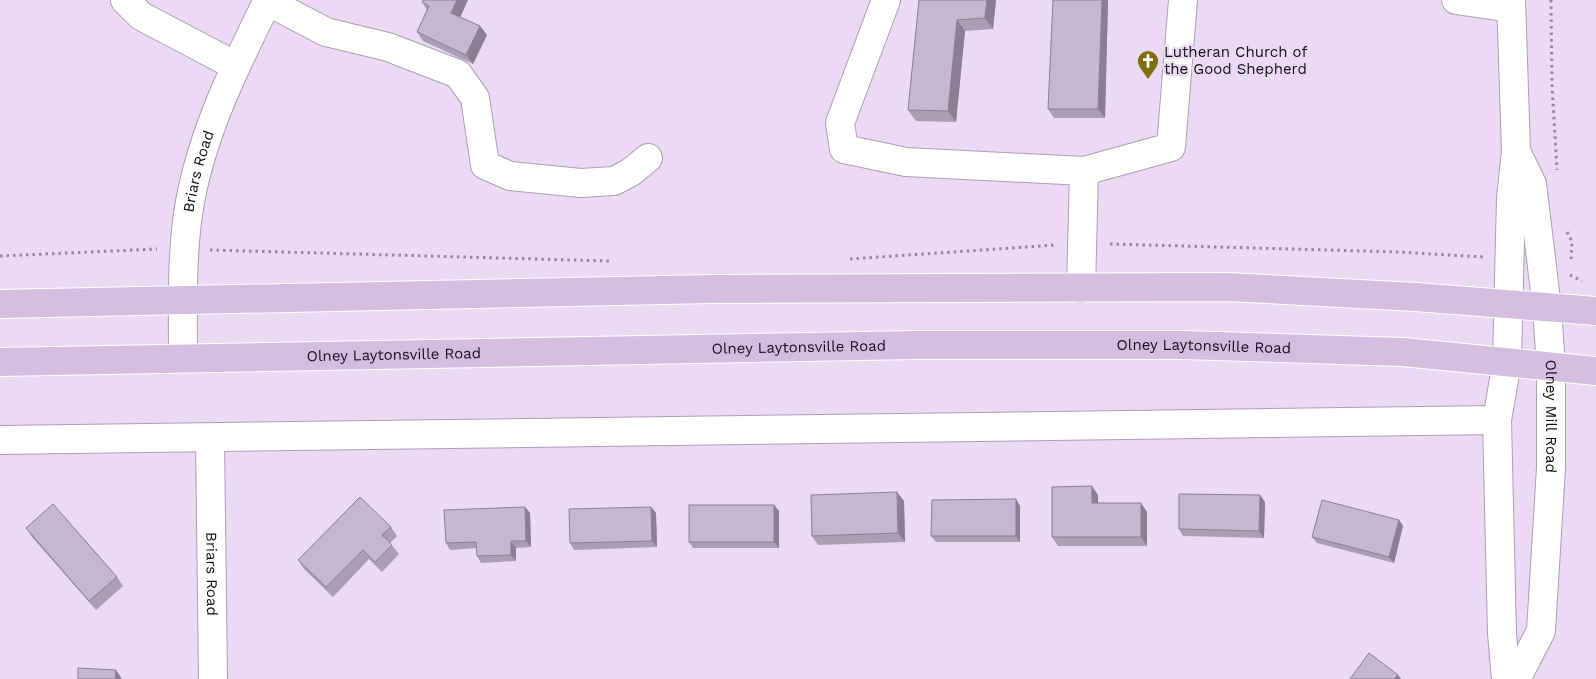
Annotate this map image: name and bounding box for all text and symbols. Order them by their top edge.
place label: Lutheran Church of the Good Shepherd [1164,43,1307,78]
church icon: Lutheran Church of the Good Shepherd [1136,49,1160,80]
street label: Briars Road [179,128,218,214]
street label: Olney Laytonsville Road [1117,336,1291,357]
street label: Olney Laytonsville Road [711,337,886,358]
street label: Olney Laytonsville Road [307,344,481,365]
street label: Olney Mill Road [1542,359,1560,473]
street label: Briars Road [202,532,221,616]

